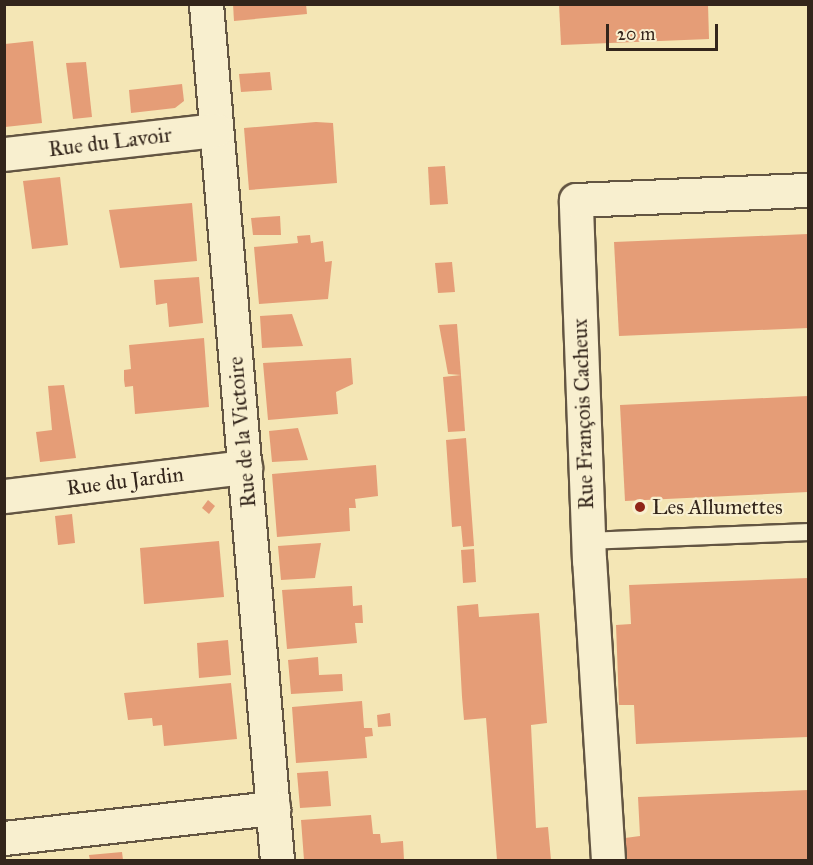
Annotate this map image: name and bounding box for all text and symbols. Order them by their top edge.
scale bar [609,12,722,50]
text: 20 m [617,23,655,45]
street label: Rue du Lavoir [47,122,173,162]
street label: Rue François Cacheux [567,318,599,510]
street label: Rue de la Victoire [223,355,261,509]
street label: Rue du Jardin [65,461,185,501]
place label: Les Allumettes [652,494,783,520]
marker: Les Allumettes [633,500,647,514]

